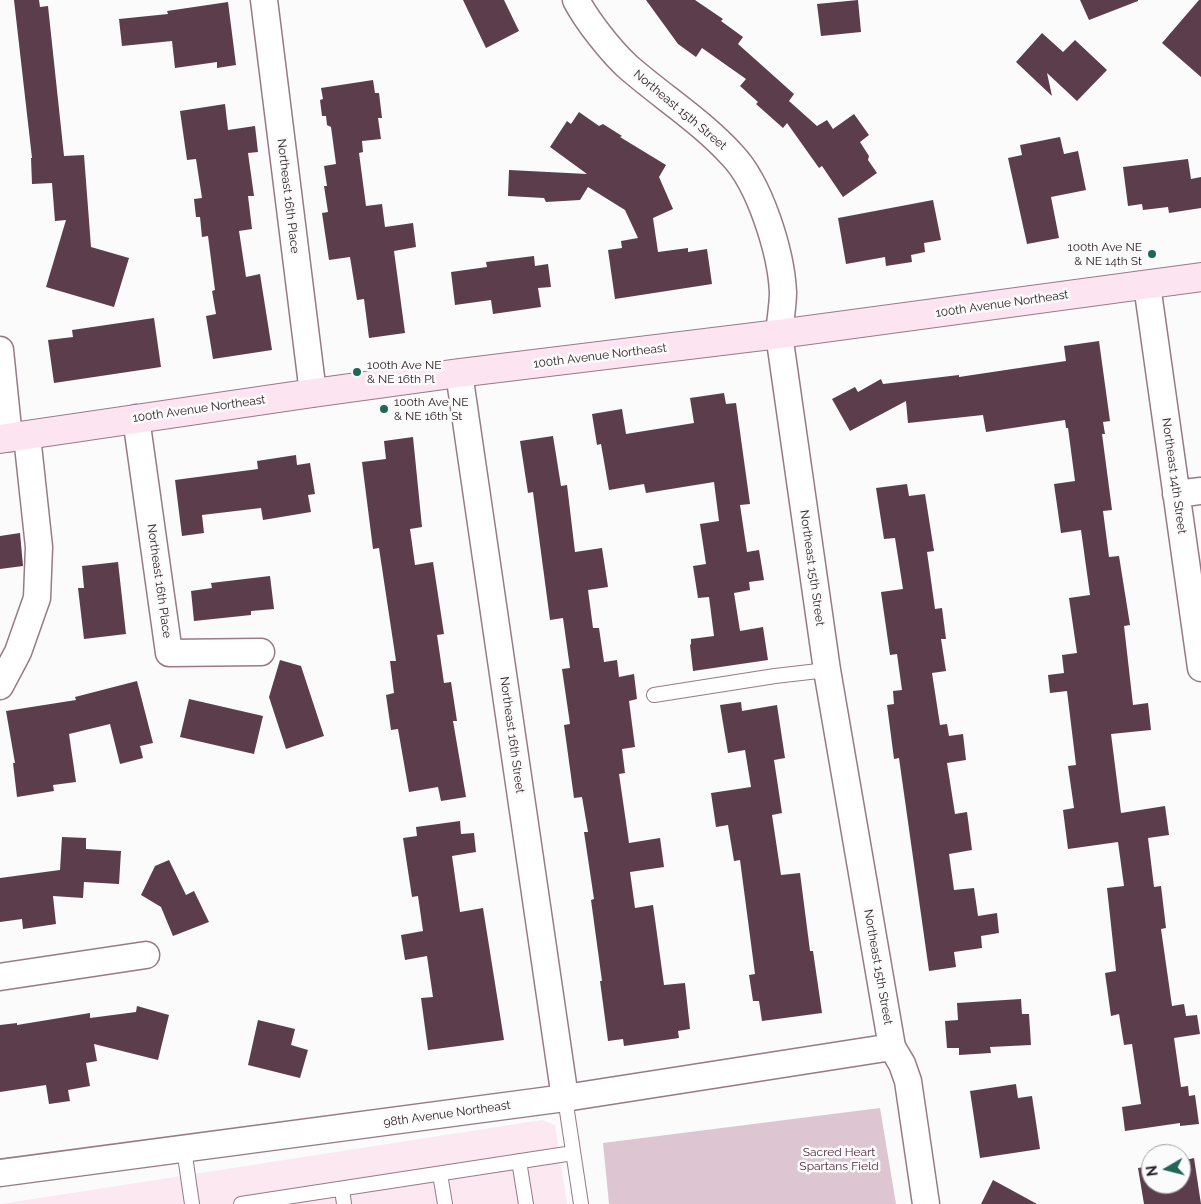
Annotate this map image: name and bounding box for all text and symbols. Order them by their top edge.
street label: Northeast 15th Street [631,67,729,153]
street label: Northeast 16th Place [274,138,302,254]
place label: 100th Ave NE & NE 14th St [1068,240,1142,268]
marker: 100th Ave NE & NE 14th St [1146,248,1158,260]
street label: 100th Avenue Northeast [935,288,1069,320]
street label: 100th Avenue Northeast [533,341,667,371]
place label: 100th Ave NE & NE 16th Pl [367,358,441,386]
marker: 100th Ave NE & NE 16th Pl [351,366,363,378]
street label: 100th Avenue Northeast [132,393,266,425]
place label: 100th Ave NE & NE 16th St [394,395,468,423]
marker: 100th Ave NE & NE 16th St [378,403,390,415]
street label: Northeast 14th Street [1159,417,1189,535]
street label: Northeast 15th Street [797,509,827,627]
street label: Northeast 16th Place [144,523,174,639]
street label: Northeast 16th Street [497,676,527,794]
street label: Northeast 15th Street [861,908,895,1026]
street label: 98th Avenue Northeast [382,1098,512,1130]
north arrow [1141,1144,1191,1194]
park label: Sacred Heart Spartans Field [799,1145,879,1173]
text: N [1143,1165,1161,1177]

